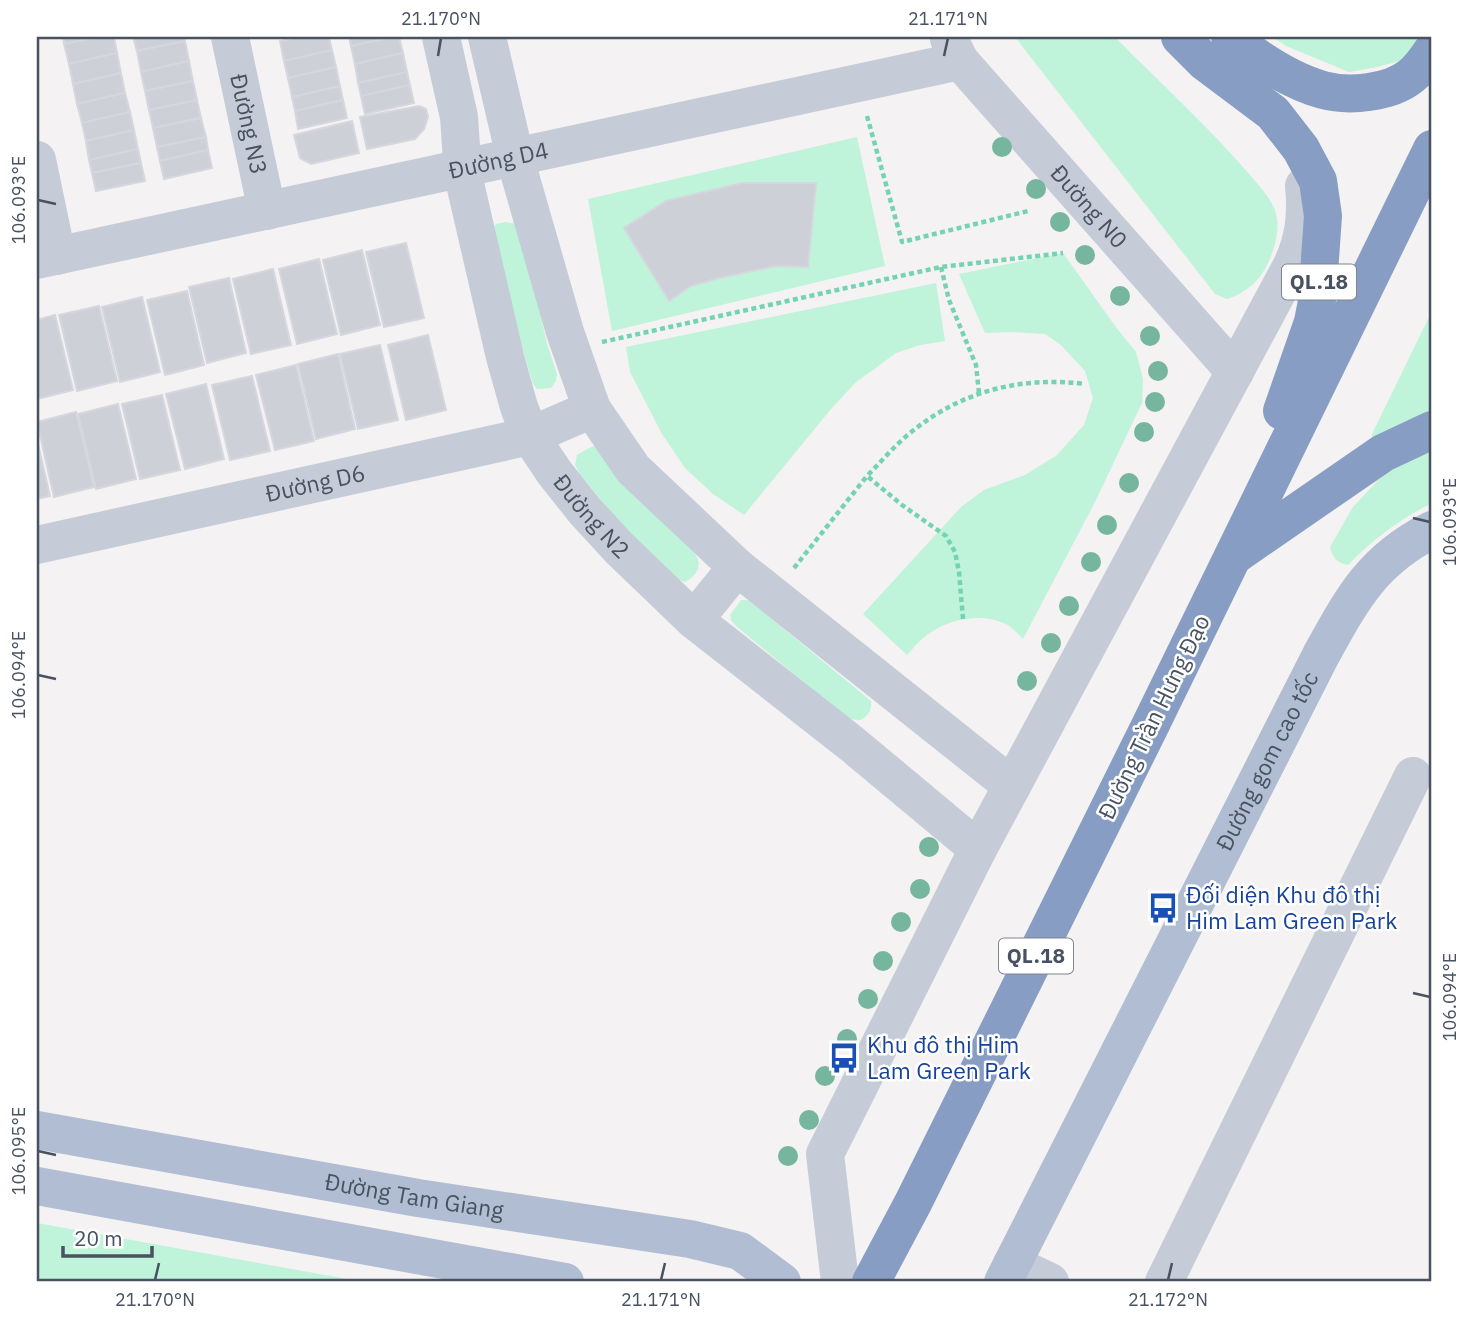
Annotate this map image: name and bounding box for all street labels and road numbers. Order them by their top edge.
street label: Đường N3 [224,71,275,177]
street label: Đường D4 [445,134,551,185]
street label: Đường N0 [1044,158,1135,254]
road number: QL.18 [1282,264,1356,300]
street label: Đường D6 [262,457,368,508]
street label: Đường N2 [547,467,637,564]
street label: Đường Trần Hưng Đạo [1091,609,1216,824]
street label: Đường gom cao tốc [1208,666,1324,855]
road number: QL.18 [999,939,1073,974]
street label: Đường Tam Giang [323,1166,506,1225]

